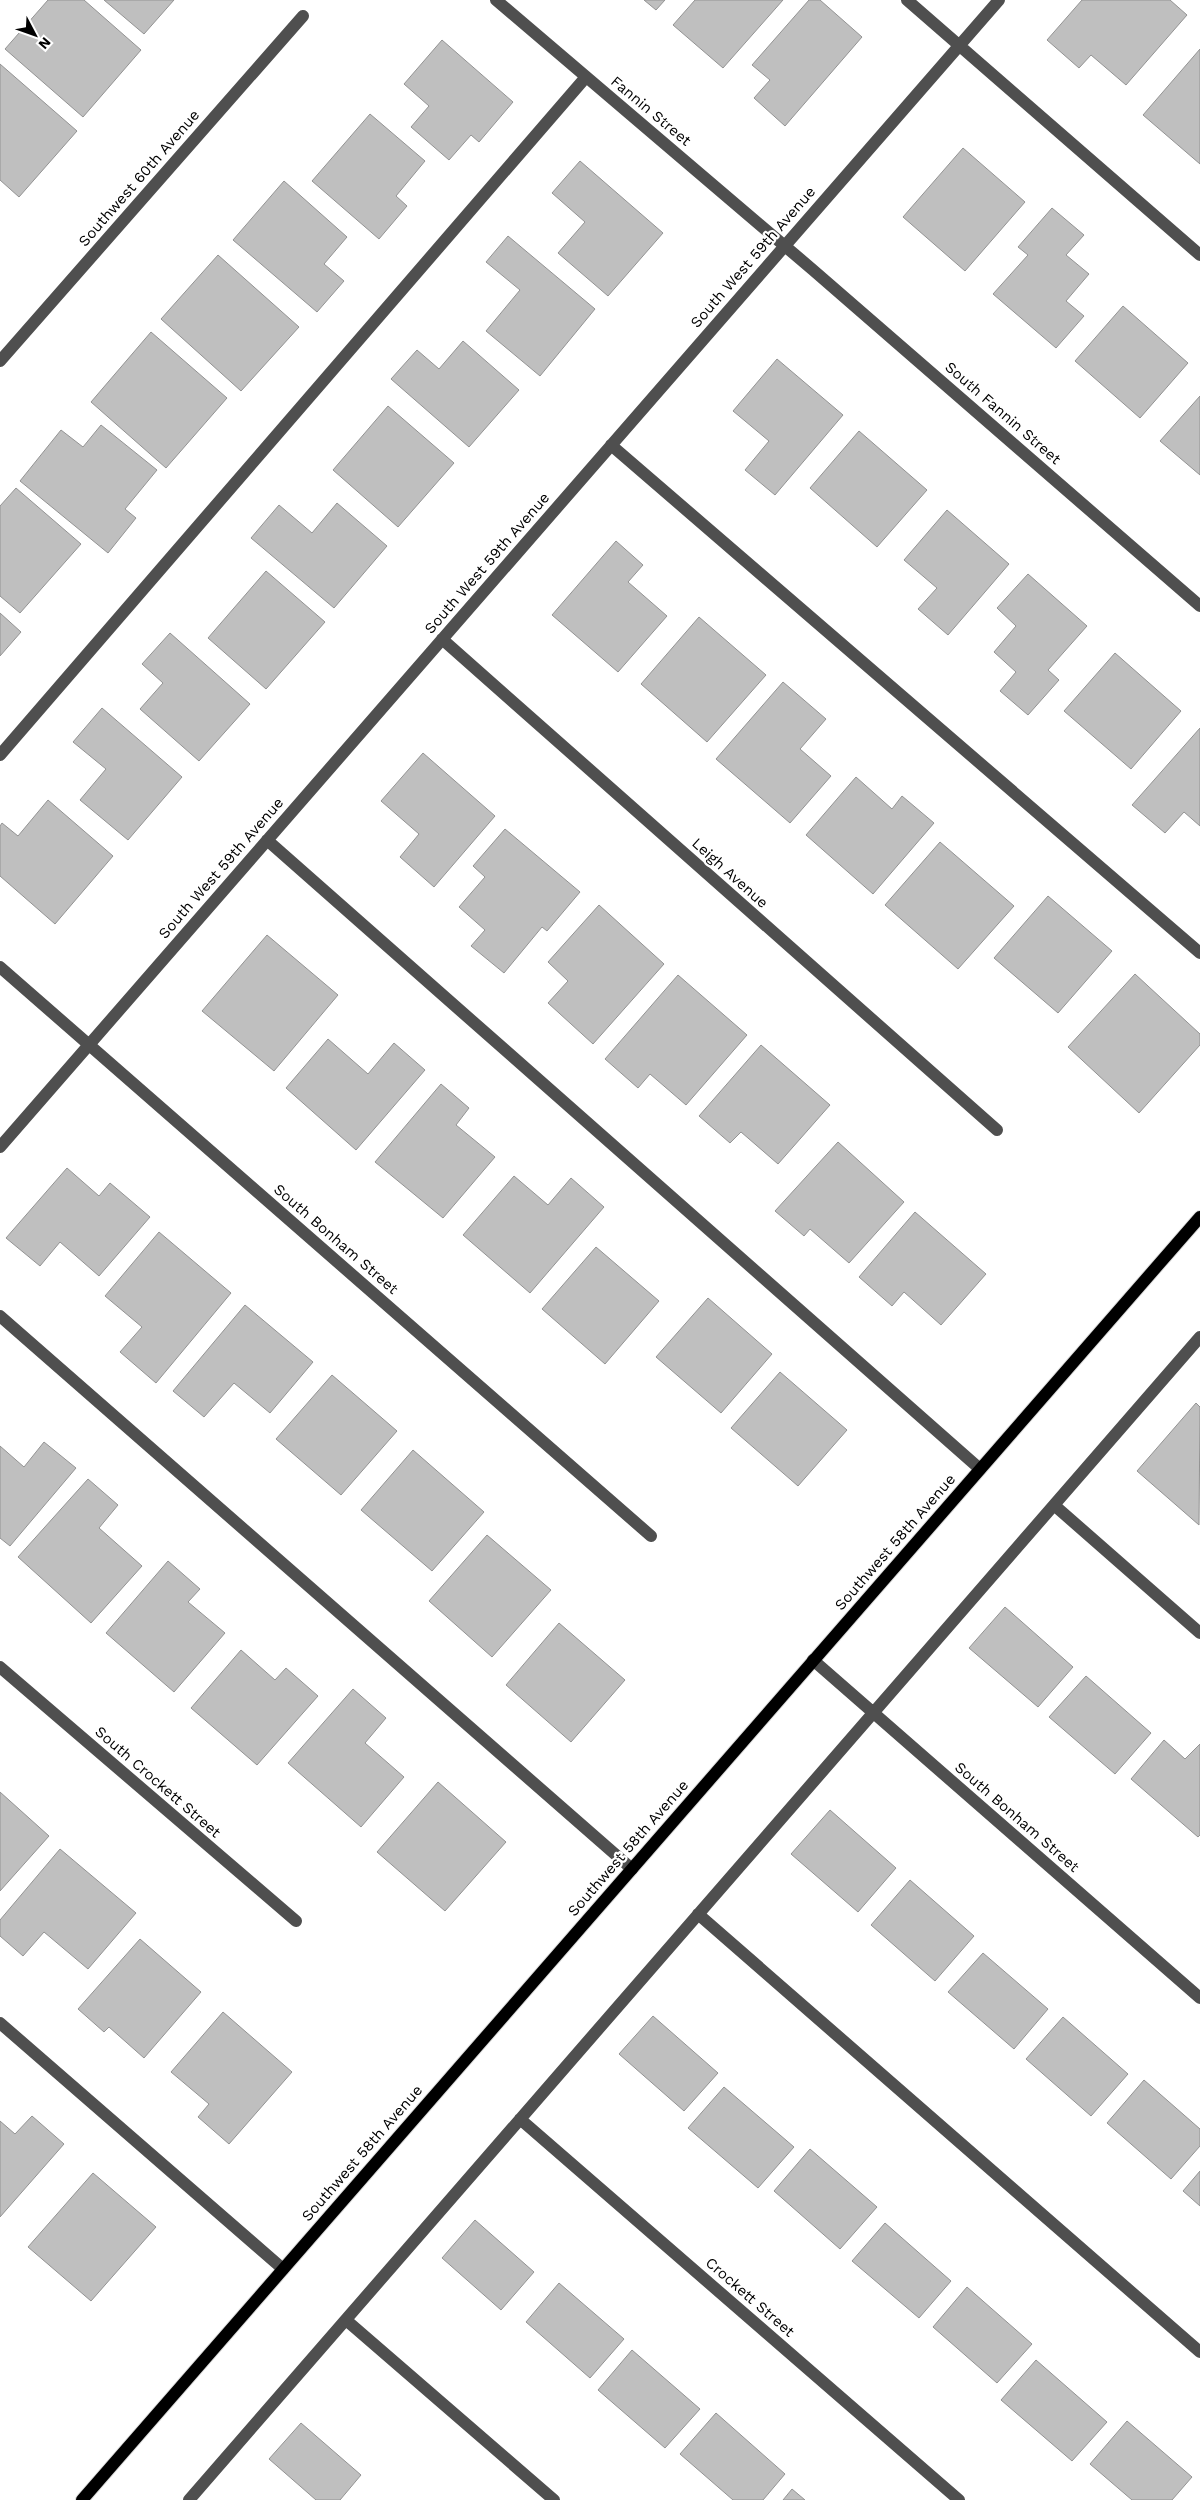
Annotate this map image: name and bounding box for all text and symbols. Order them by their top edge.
north arrow [10,10,60,60]
text: N [35,34,54,53]
street label: Fannin Street [607,72,695,150]
street label: Southwest 60th Avenue [75,106,203,250]
street label: South West 59th Avenue [687,183,819,331]
street label: South Fannin Street [941,358,1065,469]
street label: South West 59th Avenue [421,489,553,637]
street label: South West 59th Avenue [155,794,287,942]
street label: Leigh Avenue [688,834,772,912]
street label: South Bonham Street [270,1180,402,1298]
street label: Southwest 58th Avenue [831,1470,959,1614]
street label: South Crockett Street [91,1723,225,1842]
street label: South Bonham Street [951,1758,1083,1876]
street label: Southwest 58th Avenue [564,1776,692,1920]
street label: Southwest 58th Avenue [298,2081,426,2225]
street label: Crockett Street [702,2253,799,2341]

